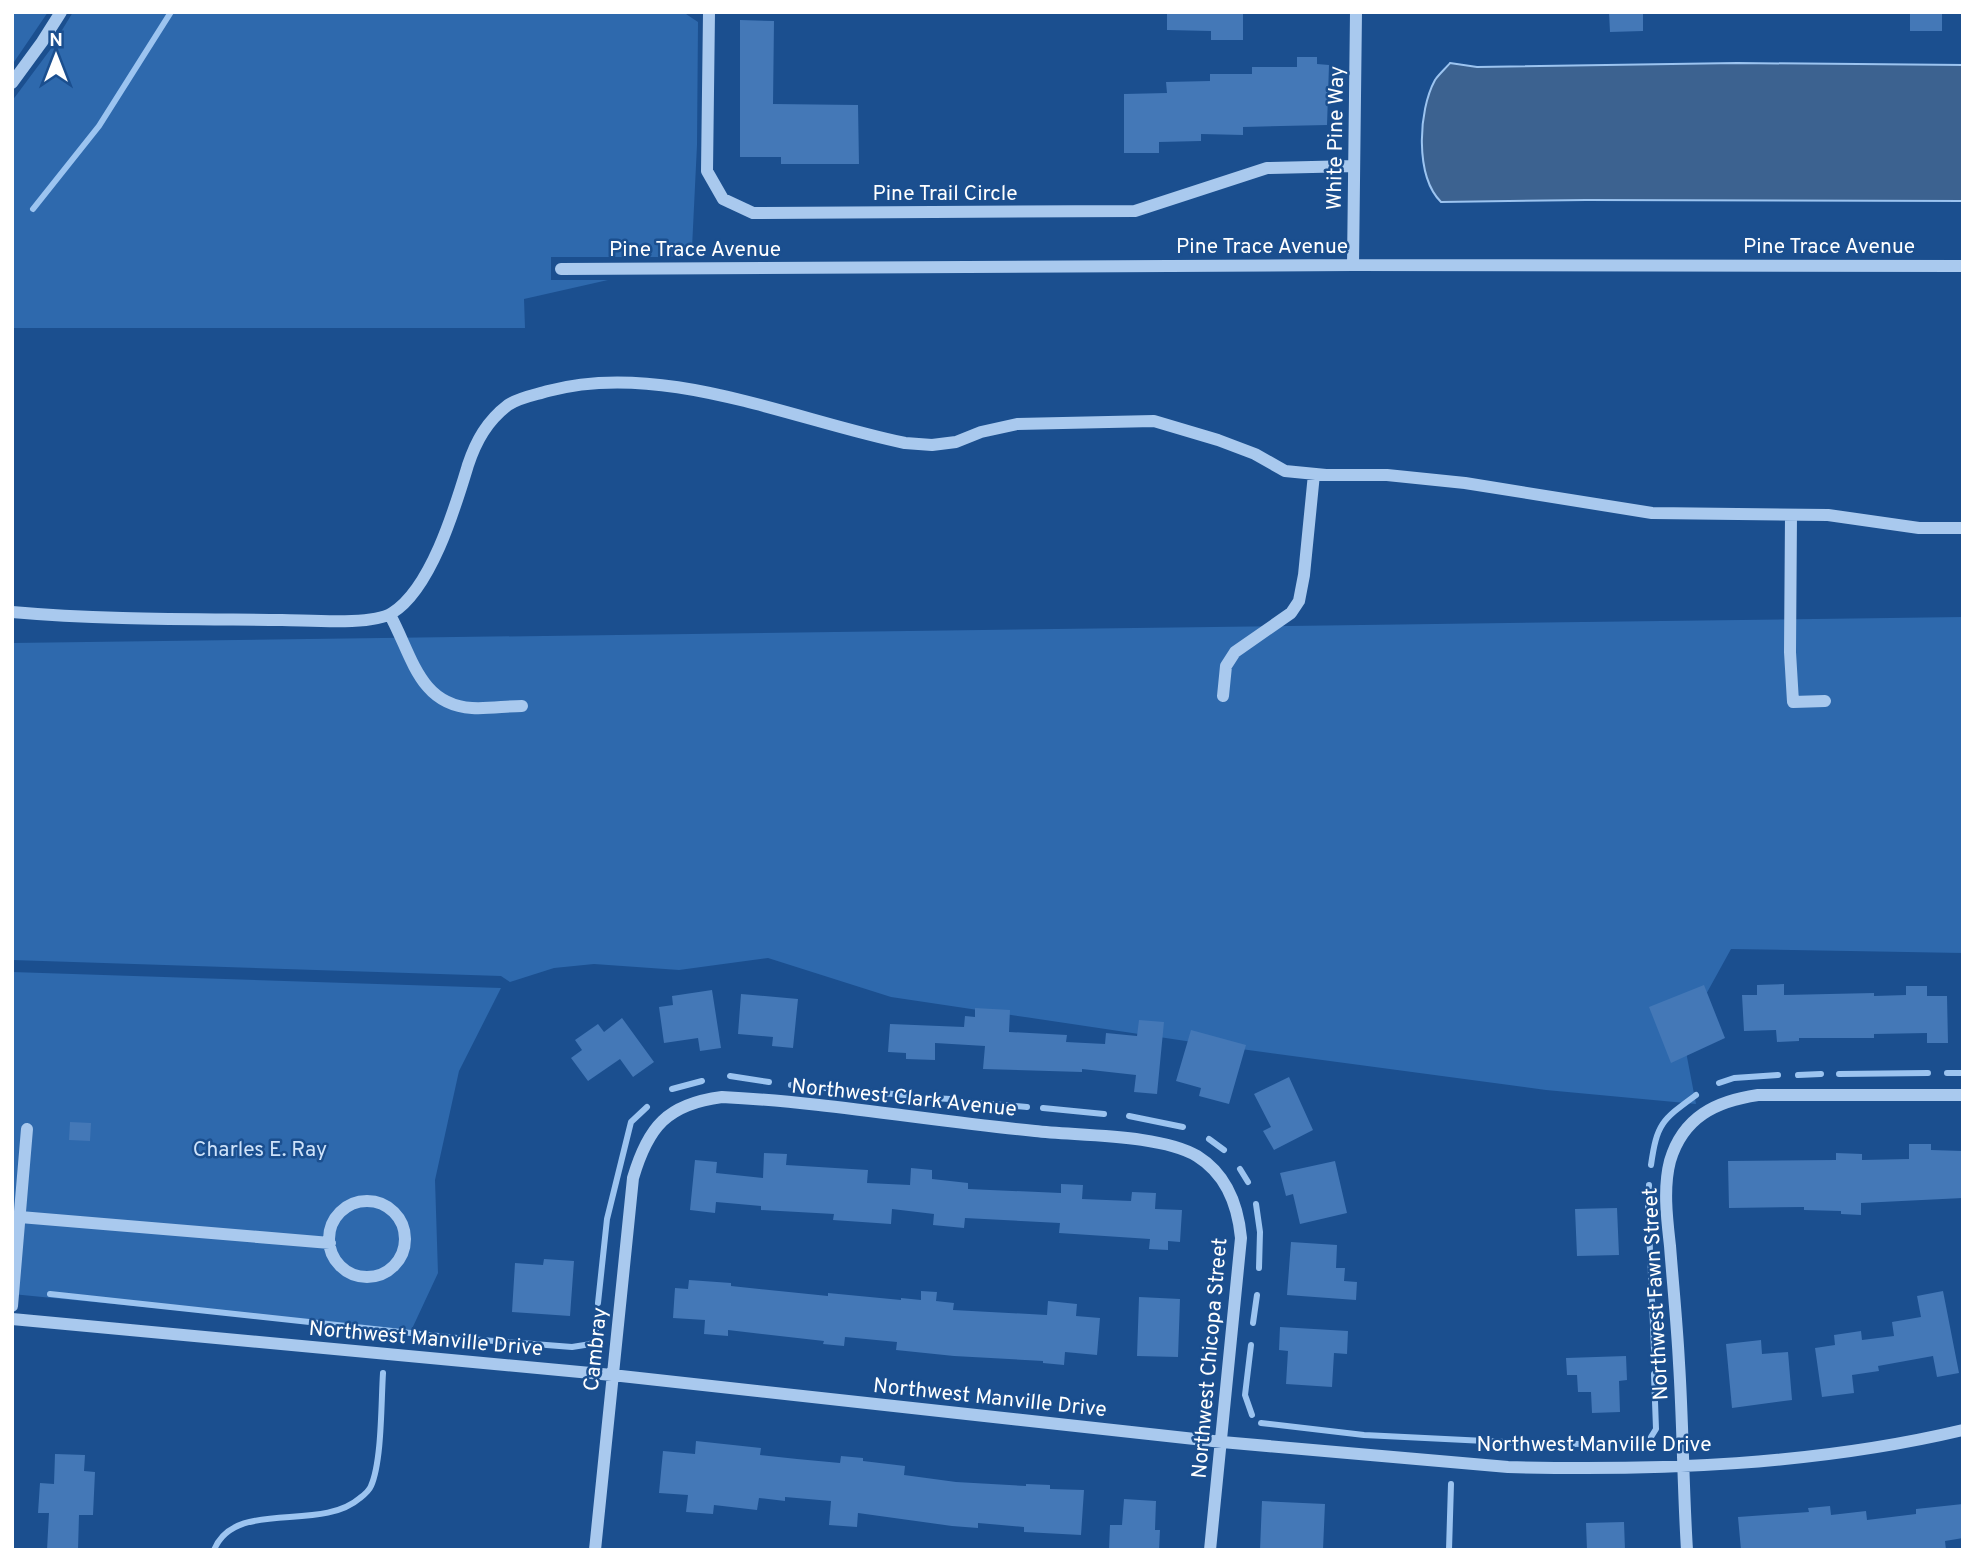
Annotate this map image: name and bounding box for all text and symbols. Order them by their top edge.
north arrow [21,21,91,91]
text: N [49,29,63,53]
street label: White Pine Way [1322,66,1351,211]
street label: Pine Trail Circle [873,181,1017,208]
street label: Pine Trace Avenue [1176,234,1348,261]
street label: Pine Trace Avenue [1743,234,1915,261]
street label: Pine Trace Avenue [609,237,781,264]
street label: Northwest Clark Avenue [790,1073,1018,1124]
park label: Charles E. Ray [193,1137,327,1164]
street label: Northwest Fawn Street [1637,1187,1676,1401]
street label: Northwest Chicopa Street [1187,1237,1234,1480]
street label: Cambray [579,1306,614,1392]
street label: Northwest Manville Drive [308,1316,544,1363]
street label: Northwest Manville Drive [872,1373,1108,1424]
street label: Northwest Manville Drive [1477,1432,1711,1459]

